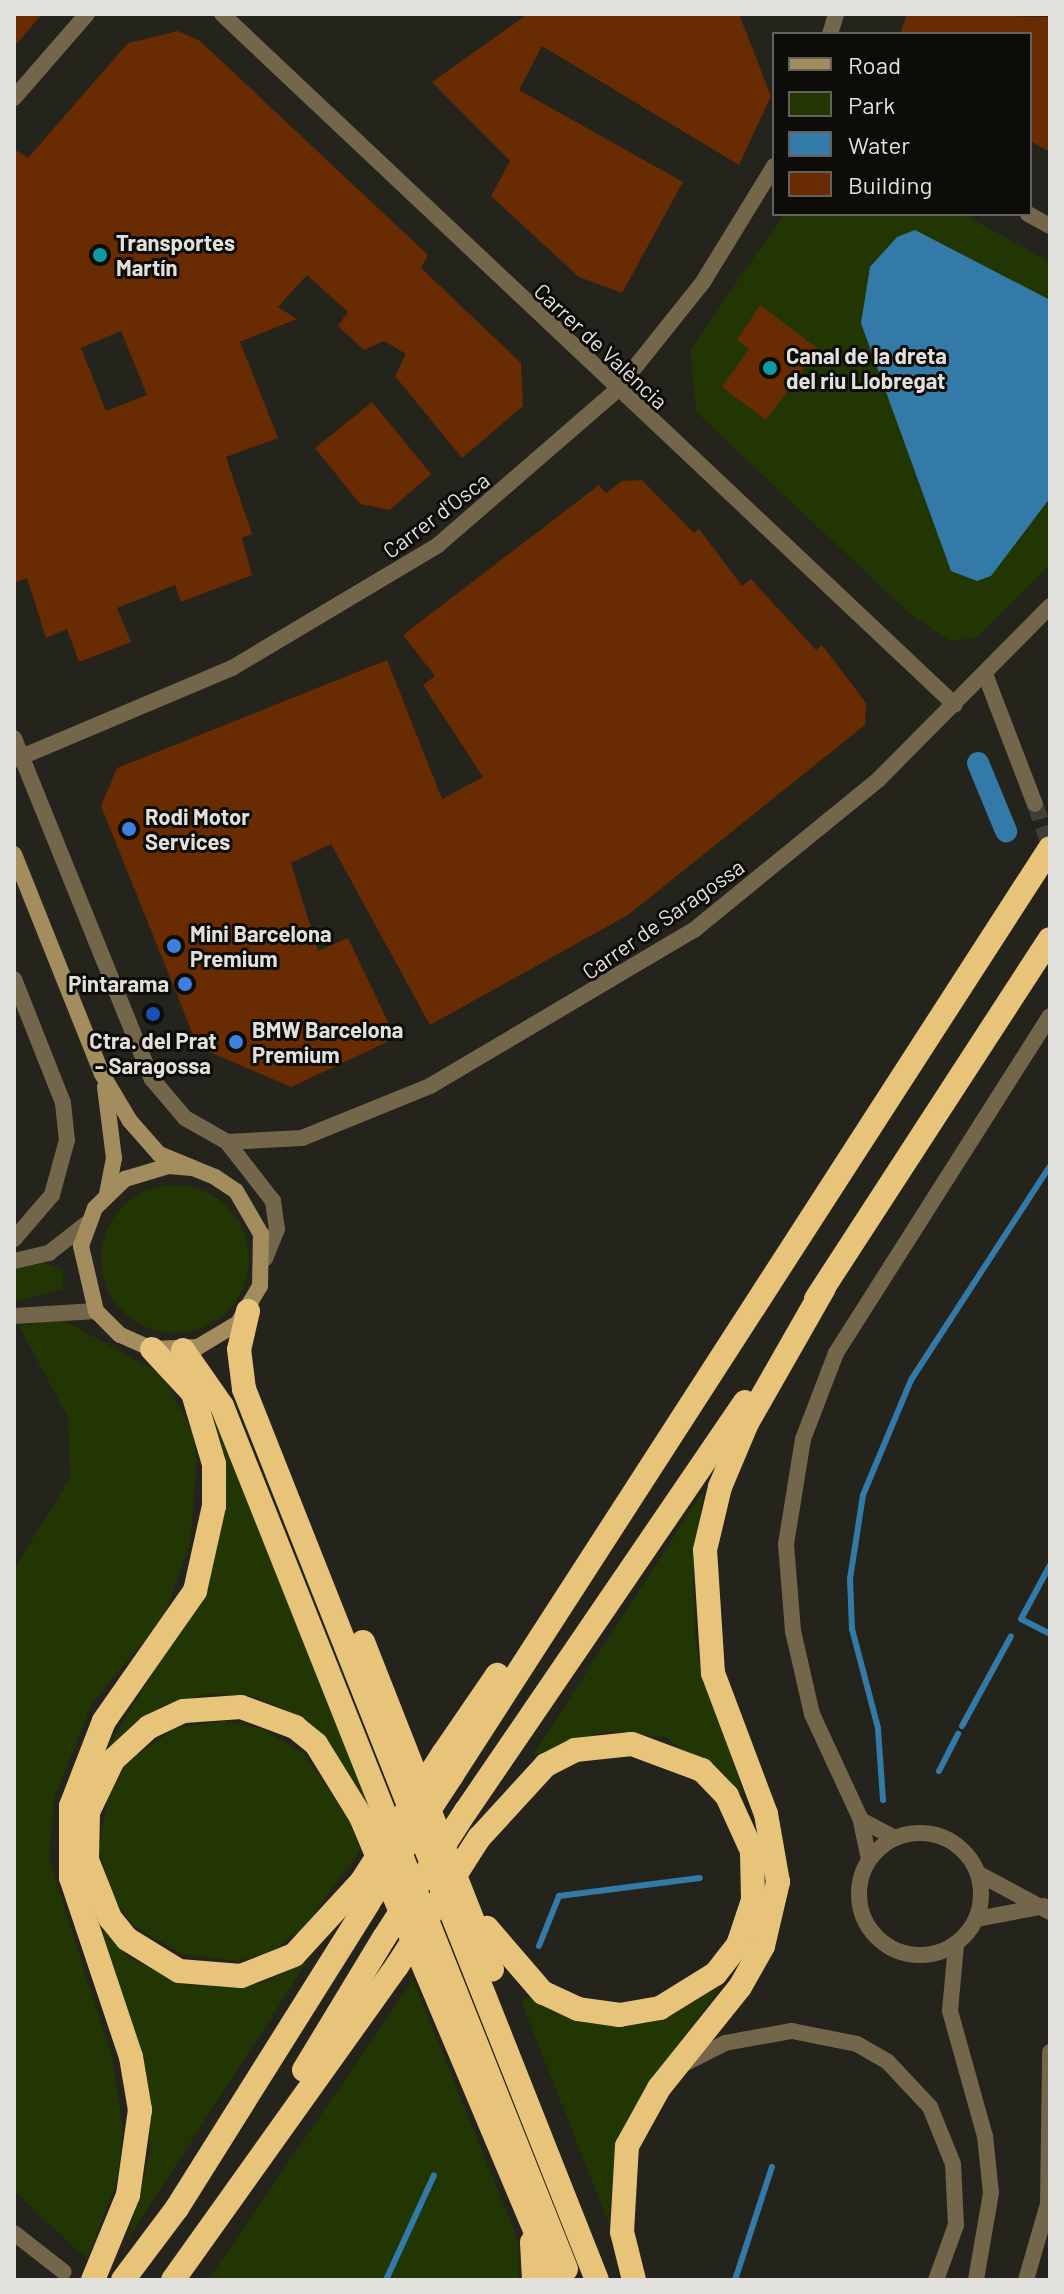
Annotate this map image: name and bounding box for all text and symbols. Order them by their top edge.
legend [772,32,1032,216]
text: Road [848,50,901,79]
text: Park [848,90,895,119]
text: Water [848,130,910,159]
text: Building [848,170,932,199]
place label: Transportes Martín [116,229,235,280]
marker: Transportes Martín [91,246,109,264]
street label: Carrer de València [529,278,673,414]
place label: Canal de la dreta del riu Llobregat [786,342,947,394]
marker: Canal de la dreta del riu Llobregat [761,359,779,377]
street label: Carrer d'Osca [378,466,494,564]
place label: Rodi Motor Services [145,803,250,854]
marker: Rodi Motor Services [120,820,138,838]
street label: Carrer de Saragossa [577,853,749,985]
place label: Mini Barcelona Premium [190,920,332,972]
marker: Mini Barcelona Premium [165,937,183,955]
place label: Pintarama [68,971,169,997]
marker: Pintarama [176,975,194,993]
marker: Ctra. del Prat - Saragossa [144,1005,162,1023]
place label: BMW Barcelona Premium [252,1016,403,1068]
place label: Ctra. del Prat - Saragossa [89,1027,217,1078]
marker: BMW Barcelona Premium [227,1033,245,1051]

